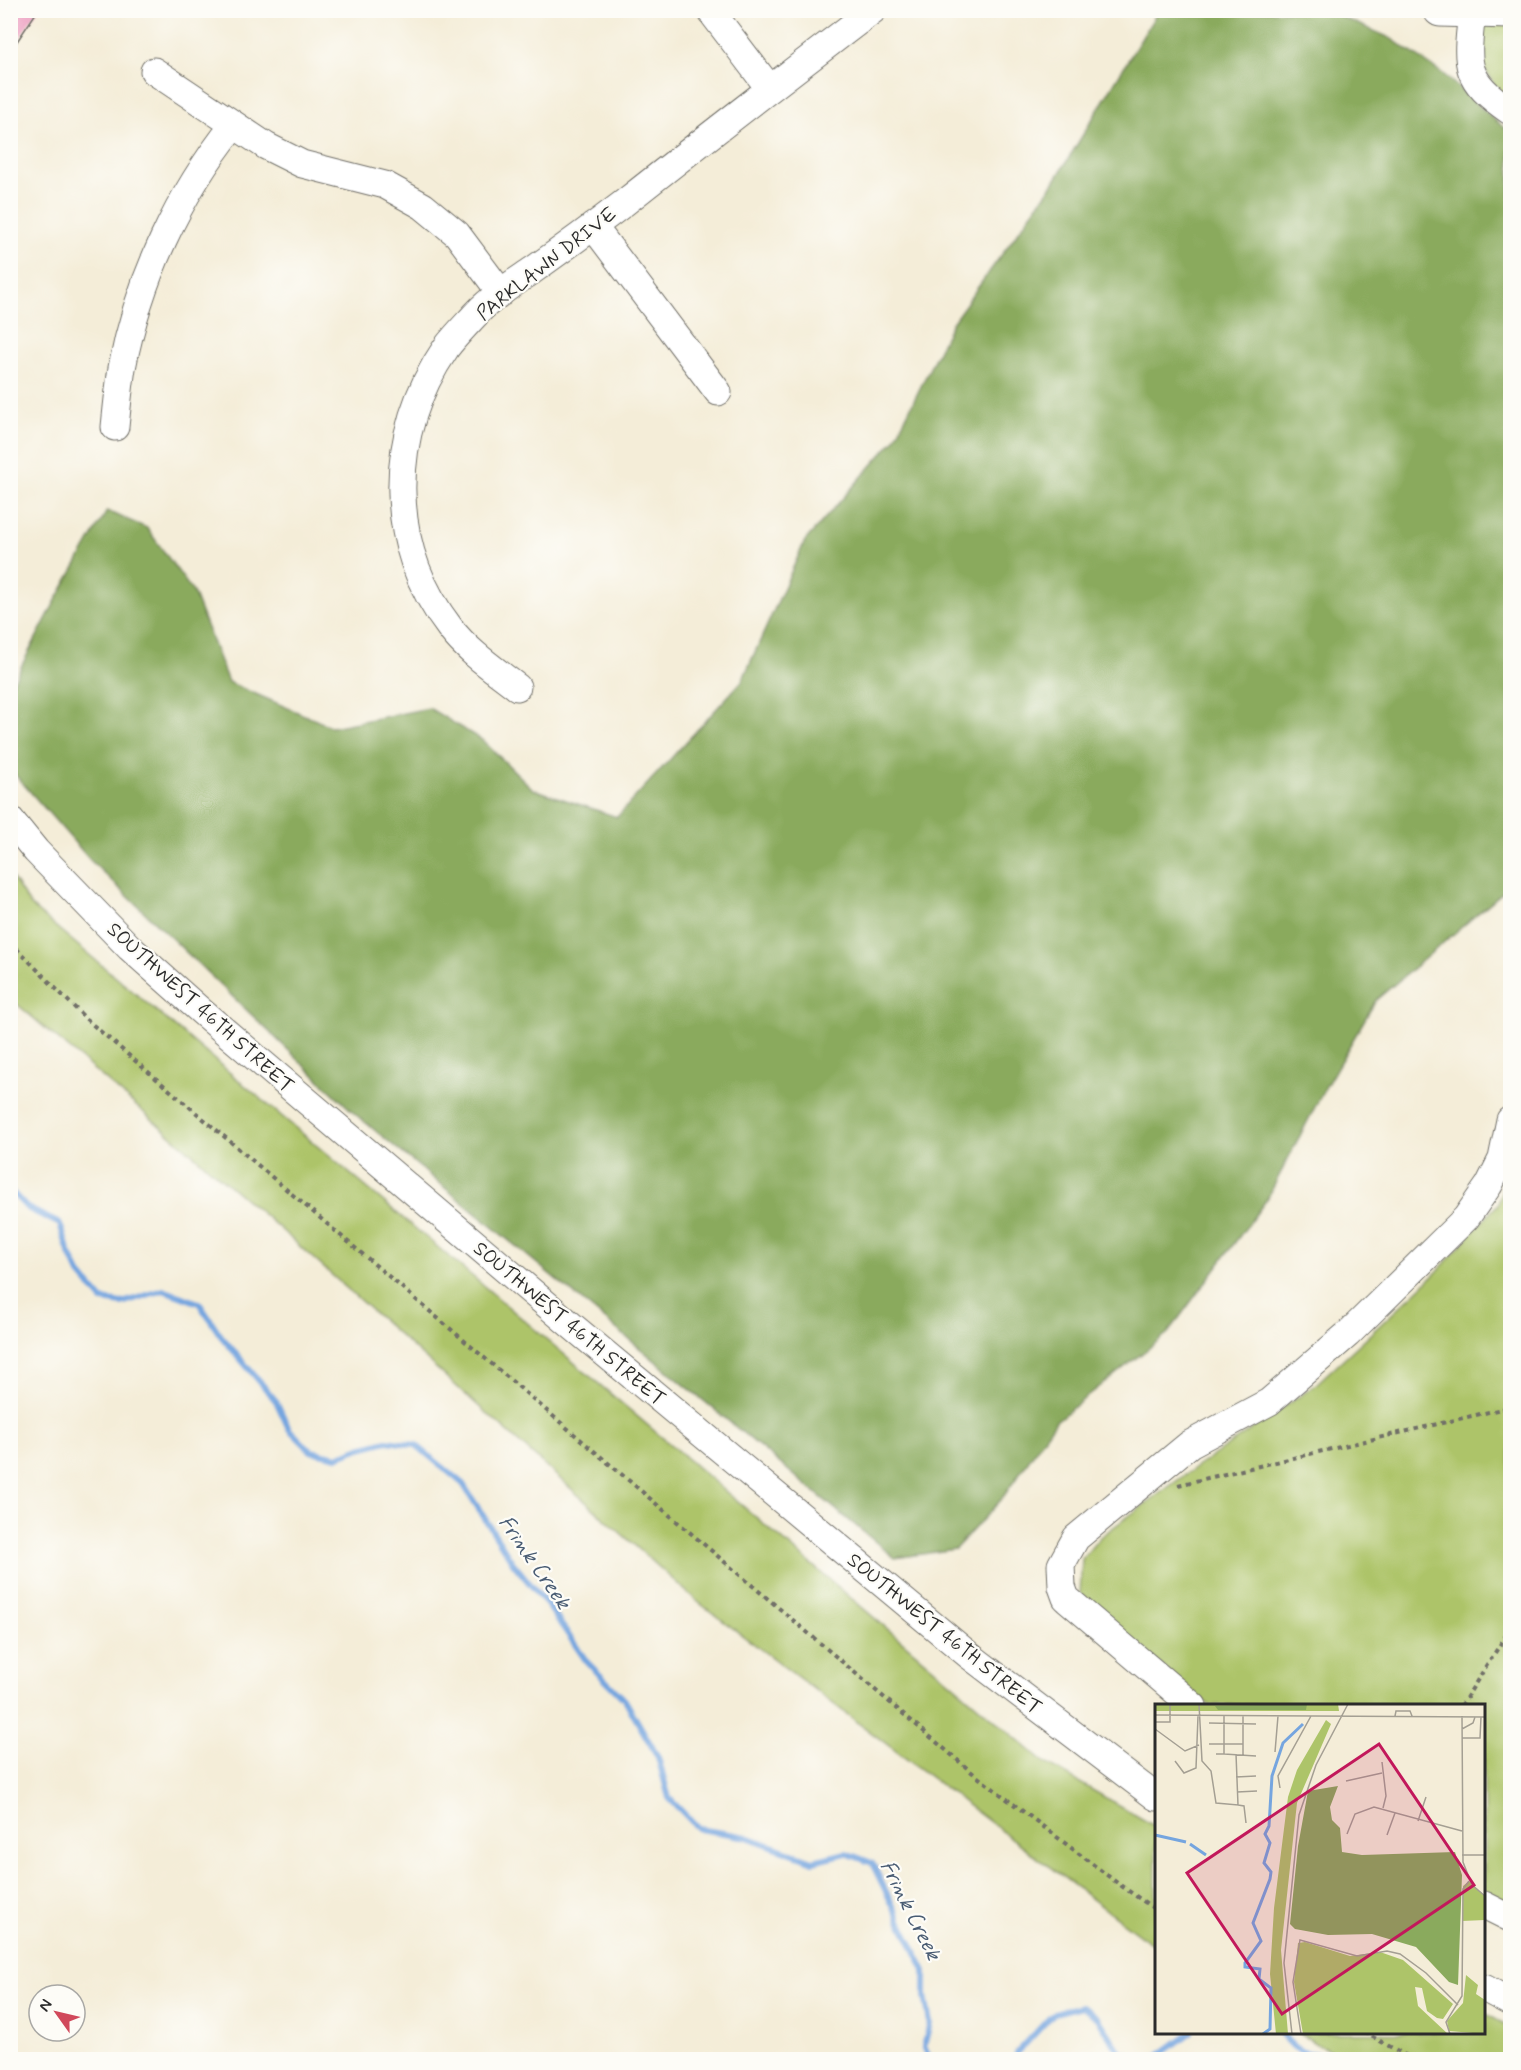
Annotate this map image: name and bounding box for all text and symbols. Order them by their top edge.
street label: PARKLAWN DRIVE [471,201,623,327]
street label: SOUTHWEST 46TH STREET [101,917,299,1100]
street label: SOUTHWEST 46TH STREET [467,1236,671,1413]
water label: Frink Creek [492,1510,578,1616]
street label: SOUTHWEST 46TH STREET [841,1547,1047,1721]
inset map [1155,1704,1485,2034]
water label: Frink Creek [873,1856,948,1966]
north arrow [27,1983,87,2043]
text: N [34,1995,57,2016]

